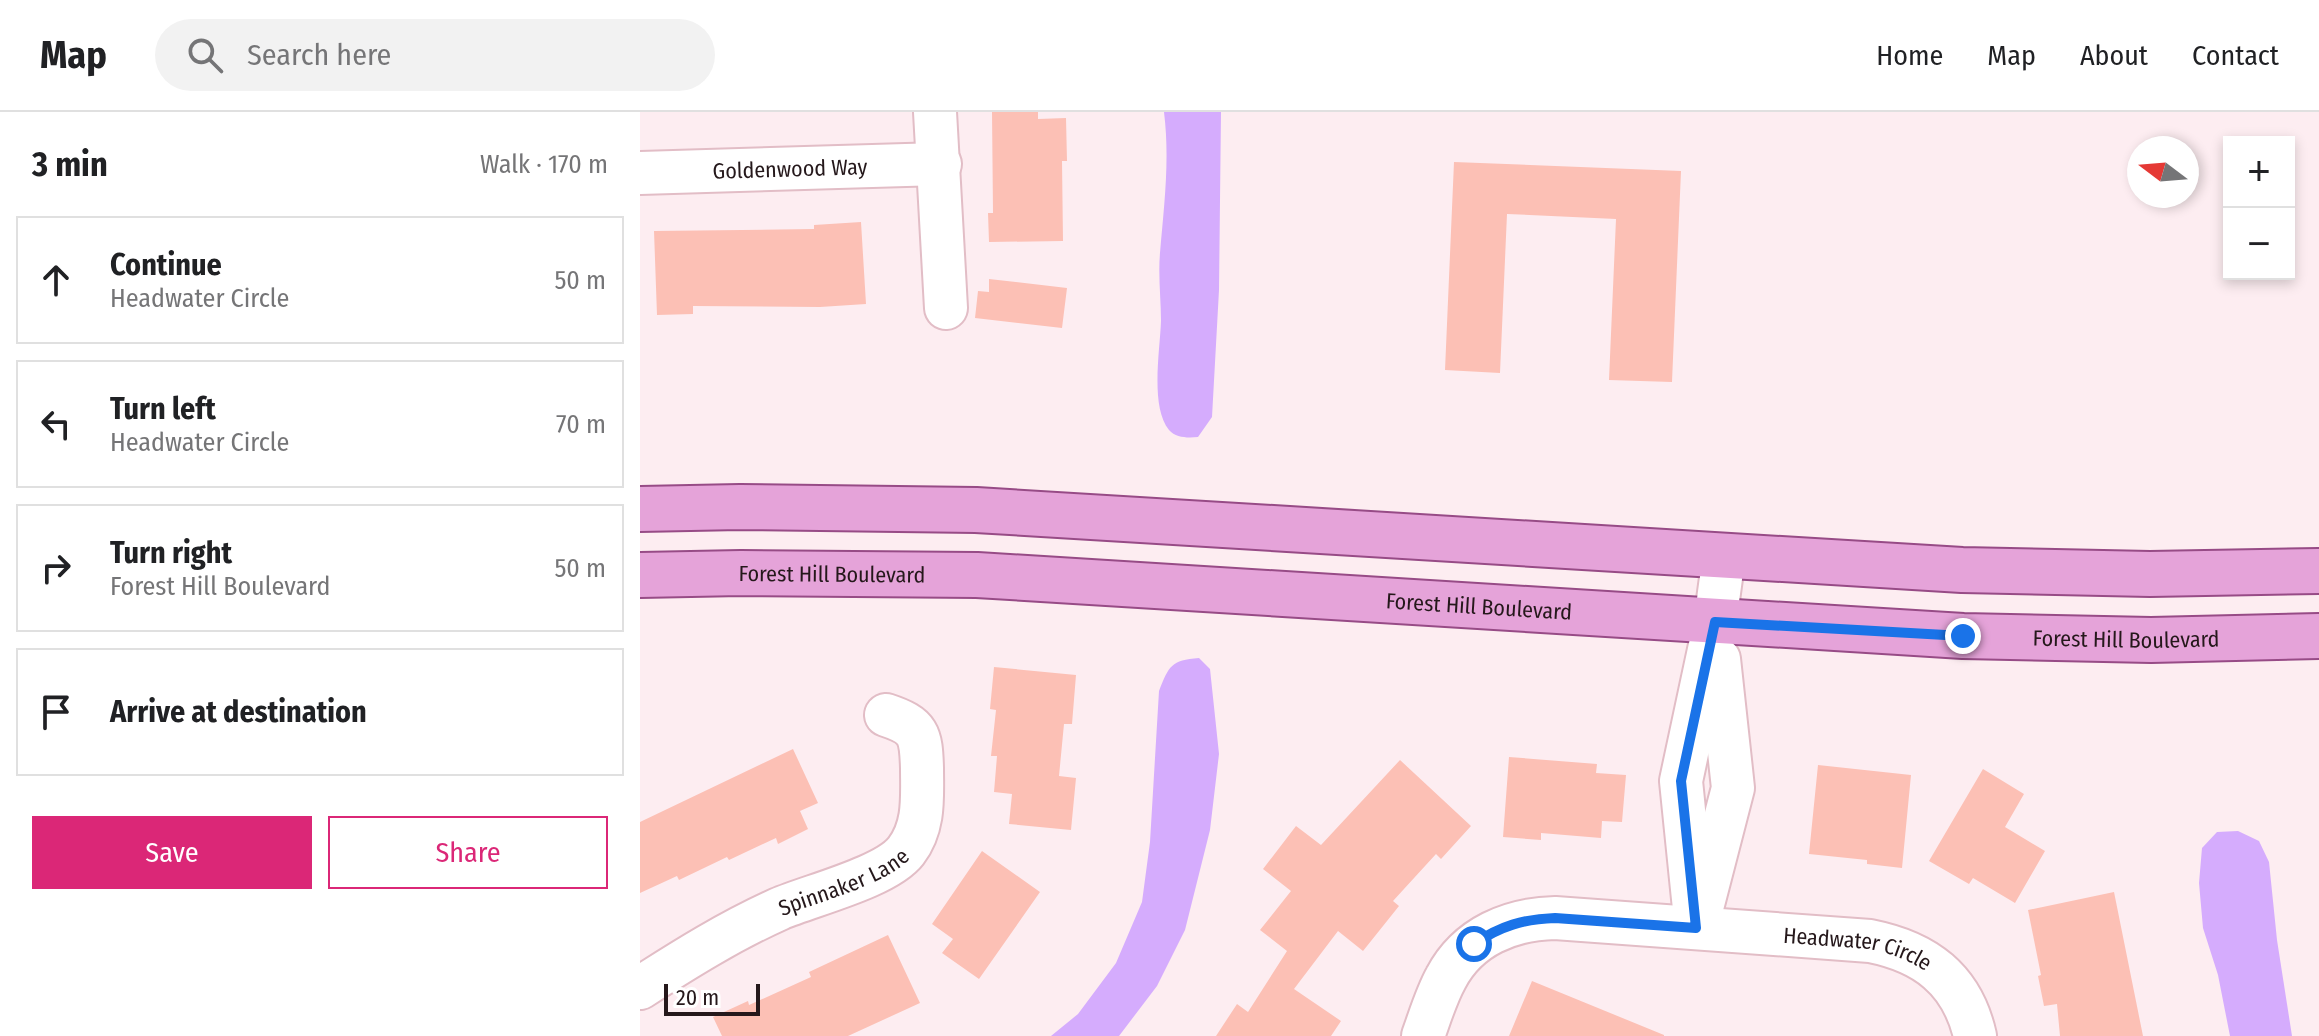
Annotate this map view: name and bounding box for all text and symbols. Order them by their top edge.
search box [155,19,715,91]
text: Map [40,32,107,78]
icon: search [183,33,227,77]
text: Search here [247,37,391,73]
text: Home [1876,39,1943,72]
text: Map [1987,39,2036,72]
text: About [2080,39,2148,72]
text: Contact [2192,39,2279,72]
north arrow [2127,136,2199,208]
map controls [2223,136,2295,280]
button: + [2223,136,2295,208]
text: 3 min [32,144,108,185]
text: Walk · 170 m [480,149,608,180]
street label: Goldenwood Way [712,153,868,184]
button: − [2223,208,2295,280]
text: Continue [110,247,222,283]
icon: ahead [34,258,78,302]
text: 50 m [554,265,606,296]
text: Headwater Circle [110,283,289,314]
text: Turn left [110,391,216,427]
icon: left [34,402,78,446]
text: 70 m [556,409,606,440]
text: Headwater Circle [110,427,289,458]
text: Turn right [110,535,232,571]
icon: right [34,546,78,590]
text: 50 m [554,553,606,584]
street label: Forest Hill Boulevard [739,559,925,588]
text: Forest Hill Boulevard [110,571,330,602]
street label: Forest Hill Boulevard [1385,587,1573,625]
route end [1945,618,1981,654]
street label: Forest Hill Boulevard [2032,624,2220,654]
icon: arrive [34,690,78,734]
text: Arrive at destination [110,694,367,730]
button: Save [32,816,312,889]
button: Share [328,816,608,889]
street label: Spinnaker Lane [775,842,915,921]
street label: Headwater Circle [1782,921,1937,976]
route start [1456,926,1492,962]
scale bar [664,980,760,1016]
text: 20 m [676,984,719,1011]

